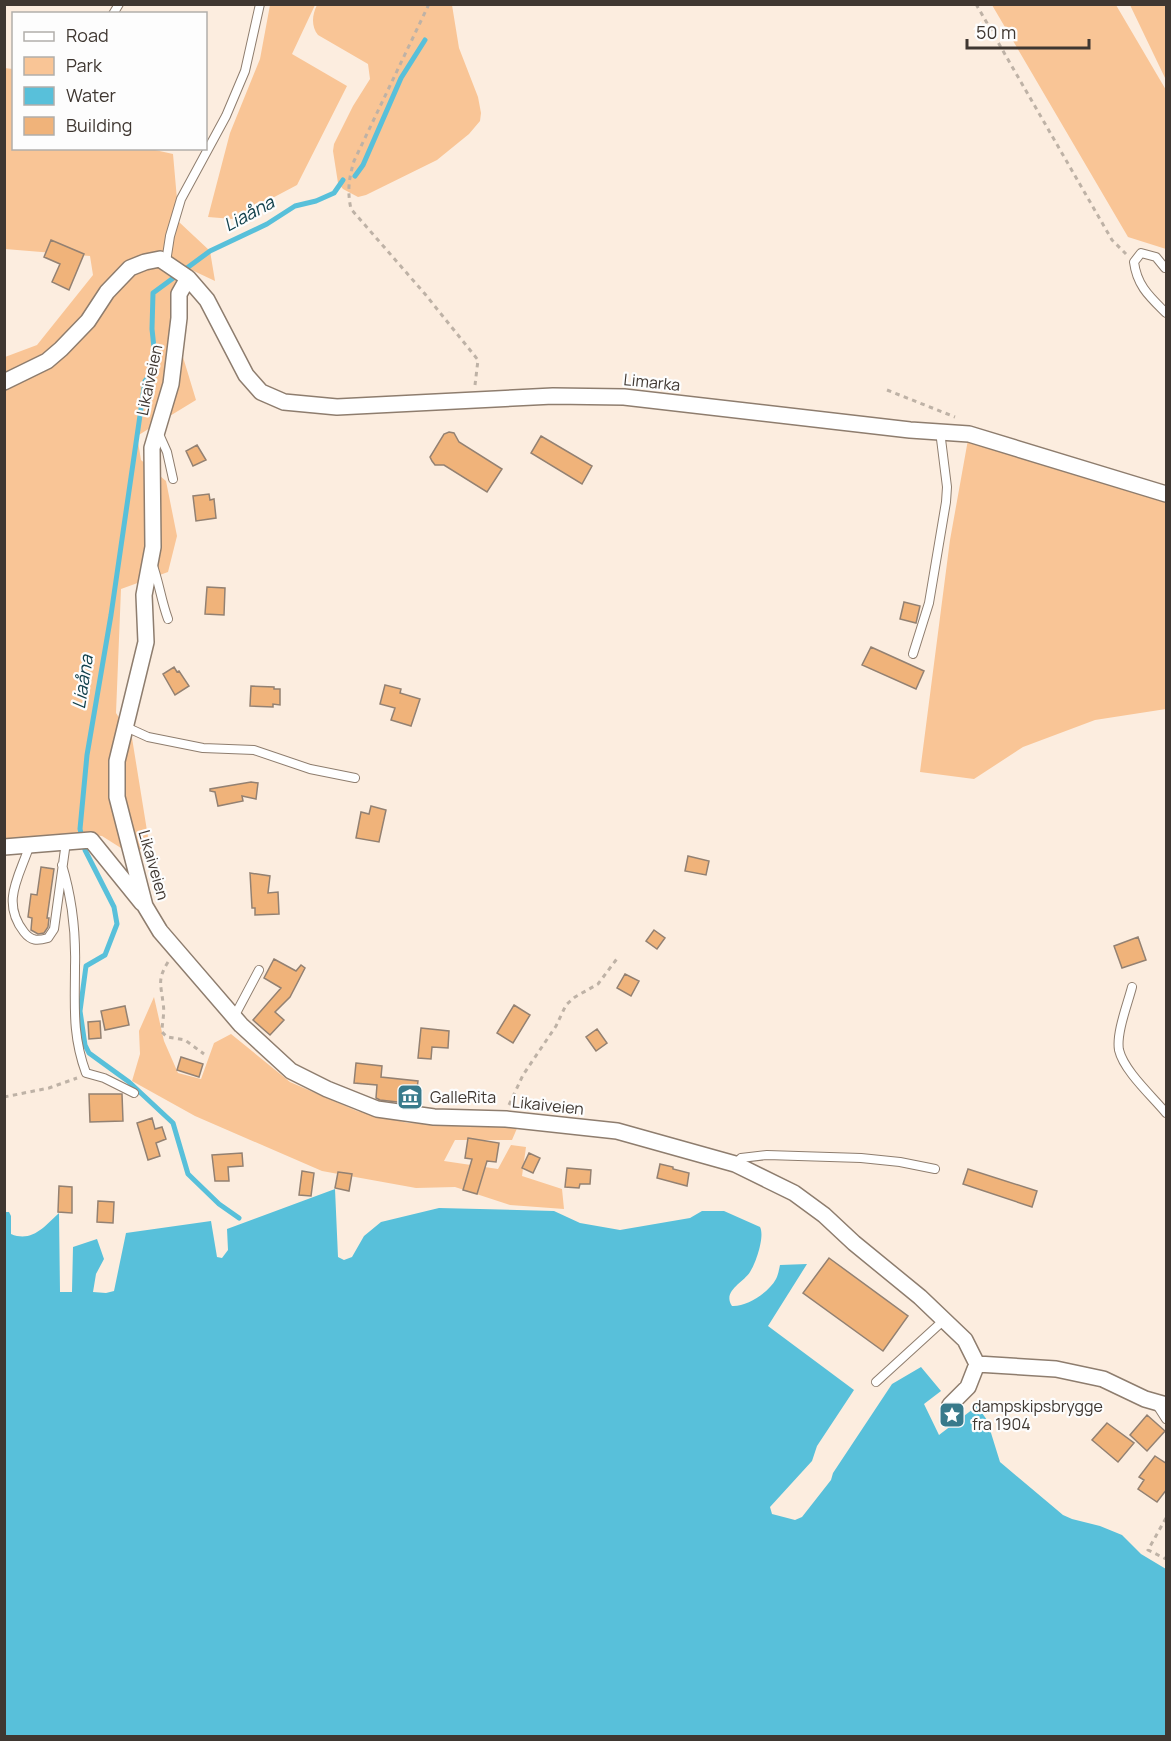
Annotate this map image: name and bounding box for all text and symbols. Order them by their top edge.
legend [12,12,207,150]
scale bar [967,12,1088,50]
text: 50 m [976,20,1016,44]
text: Road [66,23,109,47]
text: Park [66,53,103,77]
text: Water [66,83,116,107]
text: Building [66,113,132,137]
water label: Liaåna [219,189,279,236]
street label: Likaiveien [131,343,167,417]
street label: Limarka [623,368,681,396]
water label: Liaåna [66,652,98,710]
street label: Likaiveien [134,827,174,903]
museum icon: GalleRita [395,1082,425,1112]
place label: GalleRita [430,1086,496,1108]
street label: Likaiveien [511,1090,585,1120]
place label: dampskipsbrygge fra 1904 [972,1395,1103,1435]
place icon: dampskipsbrygge fra 1904 [937,1400,967,1430]

